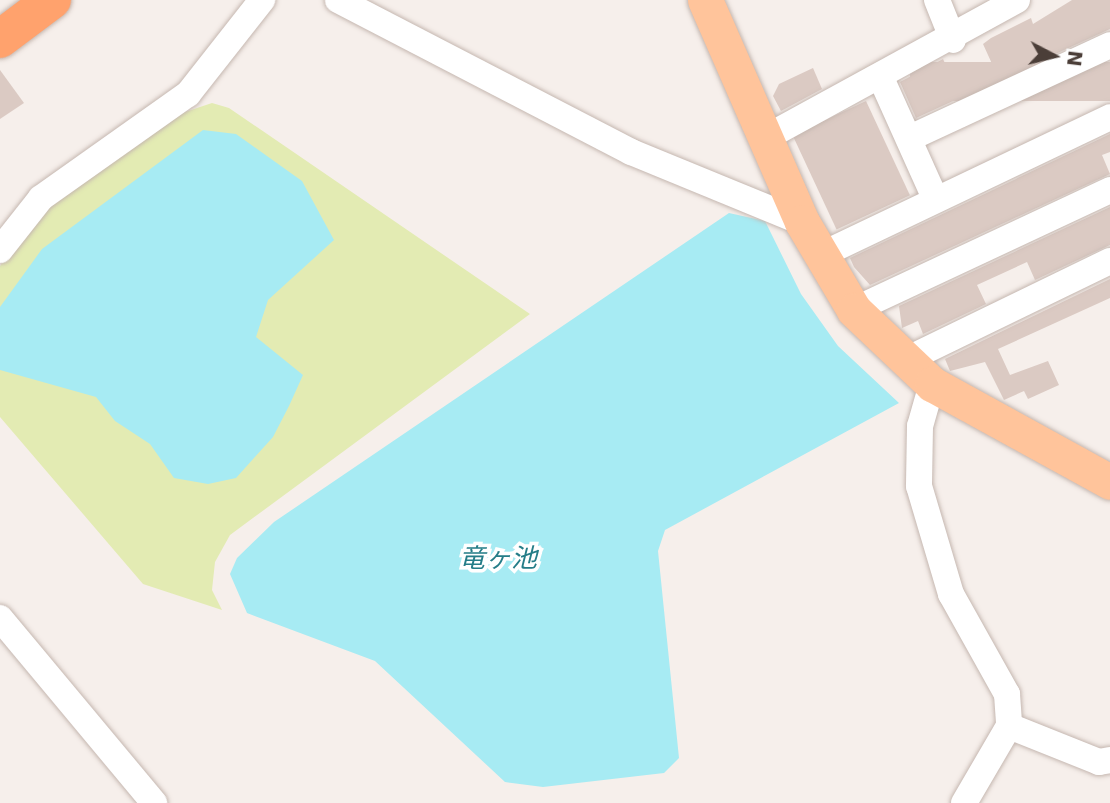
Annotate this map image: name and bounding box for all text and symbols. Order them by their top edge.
north arrow [1019,21,1089,91]
text: N [1063,49,1087,68]
water label: 竜ヶ池 [459,543,537,575]

